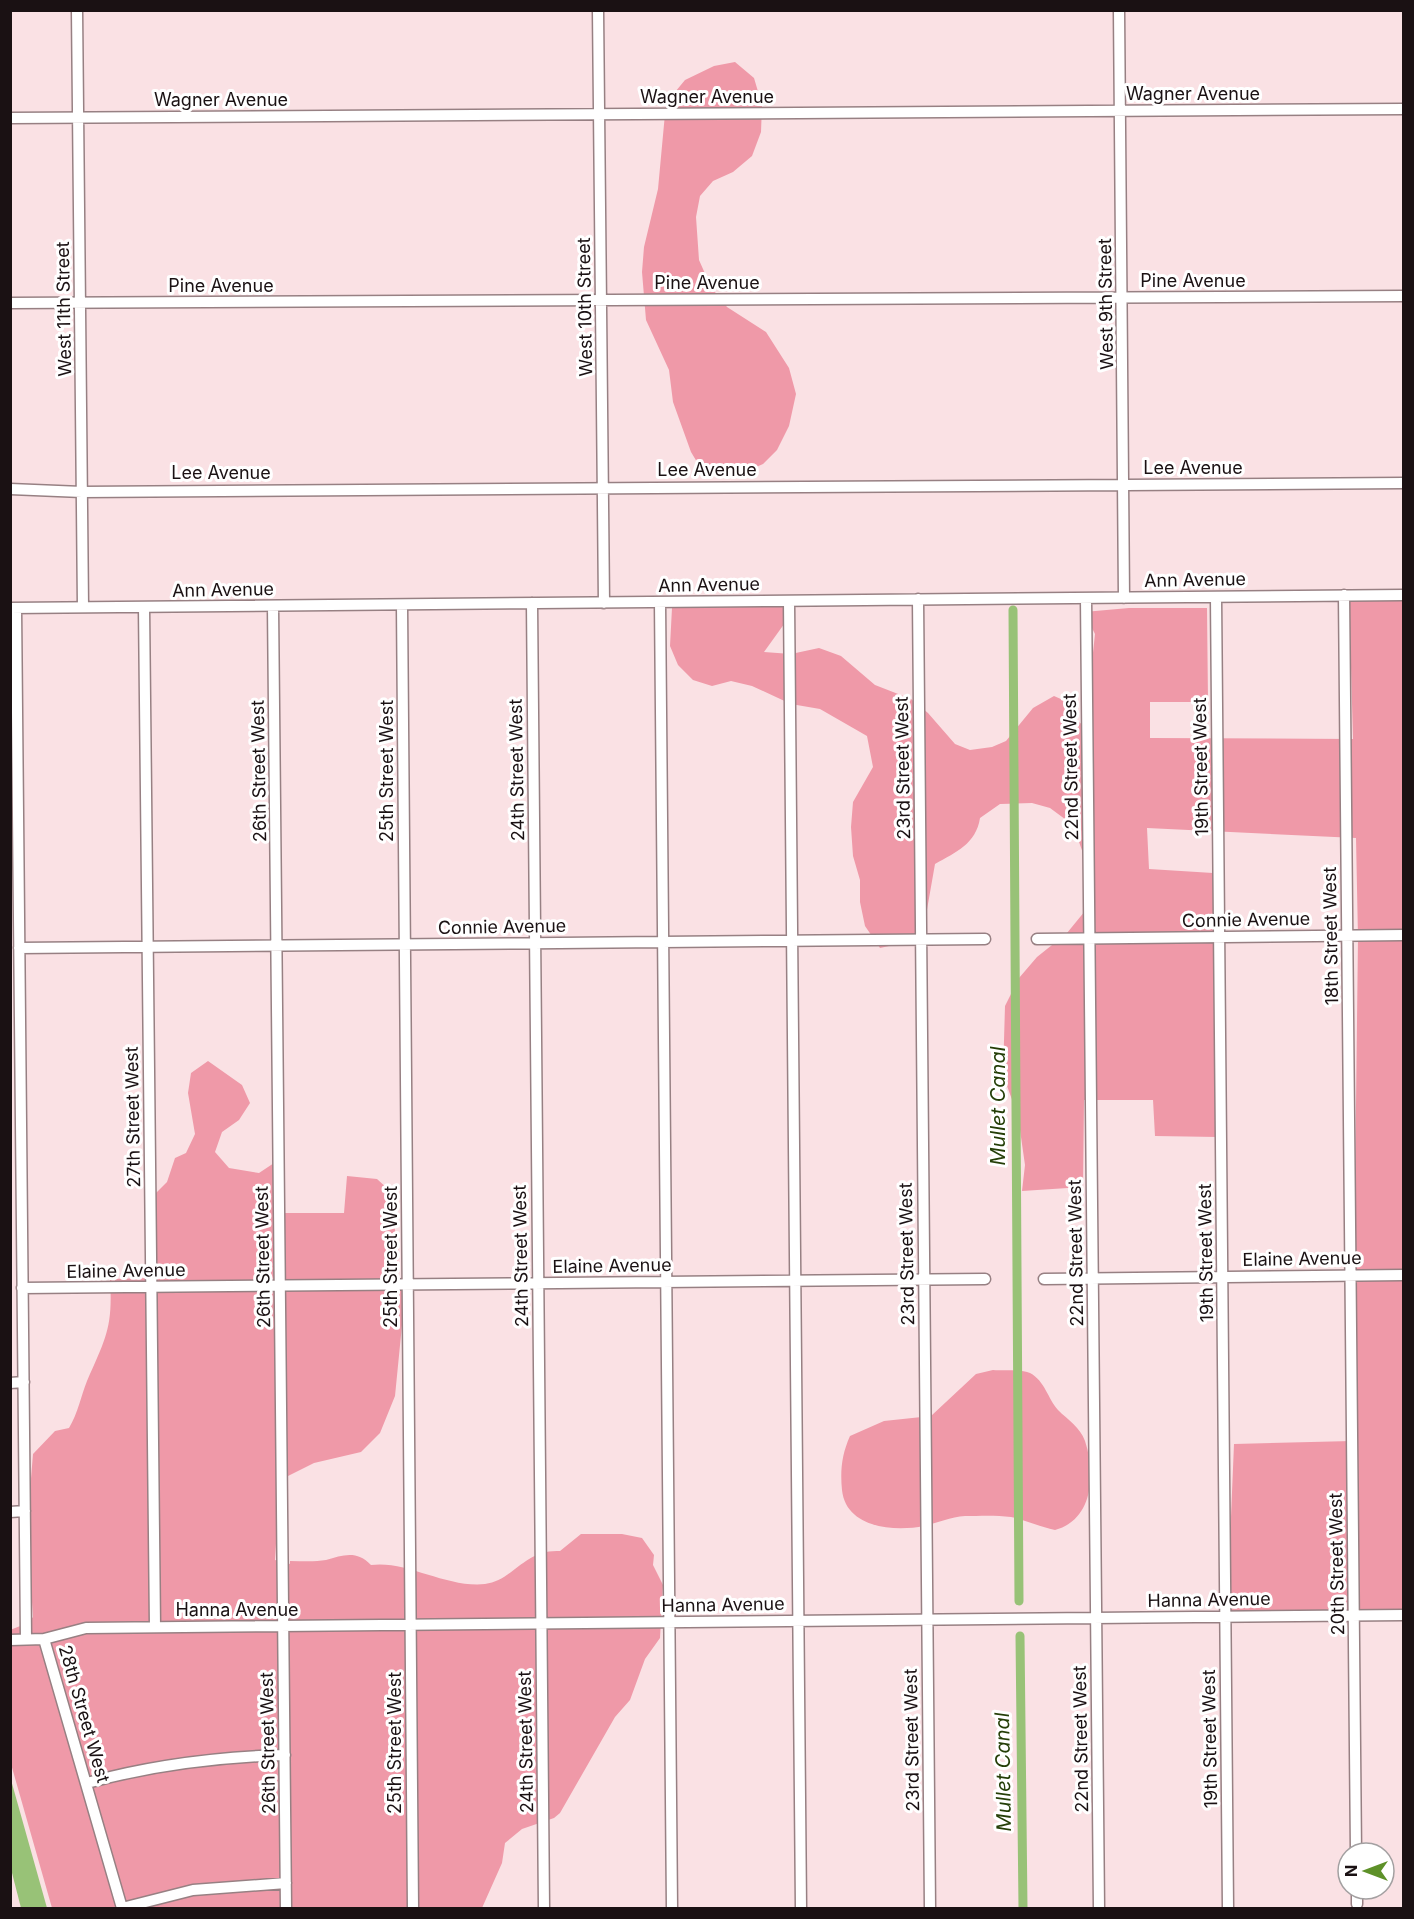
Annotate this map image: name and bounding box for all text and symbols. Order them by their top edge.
street label: Wagner Avenue [1126,83,1260,104]
street label: Wagner Avenue [640,86,774,107]
street label: Wagner Avenue [154,89,288,110]
street label: West 10th Street [573,237,596,377]
street label: West 9th Street [1094,238,1117,370]
street label: West 11th Street [52,241,75,377]
street label: Pine Avenue [1140,270,1246,291]
street label: Pine Avenue [654,272,760,293]
street label: Pine Avenue [168,275,274,296]
street label: Lee Avenue [1143,457,1243,478]
street label: Lee Avenue [657,459,757,480]
street label: Lee Avenue [171,462,271,483]
street label: Ann Avenue [1144,568,1246,591]
street label: Ann Avenue [658,573,760,596]
street label: Ann Avenue [172,578,274,601]
street label: 22nd Street West [1059,693,1082,841]
street label: 23rd Street West [891,696,914,840]
street label: 19th Street West [1189,697,1212,837]
street label: 24th Street West [505,698,528,841]
street label: 26th Street West [247,700,270,842]
street label: 25th Street West [376,700,397,842]
street label: 18th Street West [1319,866,1342,1005]
street label: Connie Avenue [1182,908,1310,931]
street label: Connie Avenue [438,915,566,938]
street label: 27th Street West [121,1046,144,1188]
water label: Mullet Canal [986,1046,1010,1166]
street label: 22nd Street West [1064,1179,1087,1327]
street label: 23rd Street West [895,1182,918,1326]
street label: 19th Street West [1194,1183,1217,1323]
street label: 24th Street West [509,1184,532,1327]
street label: 26th Street West [251,1186,274,1328]
street label: 25th Street West [380,1186,401,1328]
street label: Elaine Avenue [1242,1247,1362,1270]
street label: Elaine Avenue [552,1254,672,1277]
street label: Elaine Avenue [66,1259,186,1282]
street label: 20th Street West [1325,1492,1348,1636]
street label: Hanna Avenue [1147,1588,1271,1611]
street label: Hanna Avenue [661,1593,785,1616]
street label: Hanna Avenue [175,1599,299,1620]
street label: 28th Street West [55,1643,114,1785]
street label: 22nd Street West [1069,1665,1092,1813]
street label: 23rd Street West [900,1668,923,1812]
street label: 19th Street West [1198,1669,1221,1809]
street label: 24th Street West [514,1670,537,1813]
street label: 26th Street West [256,1672,279,1814]
street label: 25th Street West [384,1672,405,1814]
water label: Mullet Canal [990,1712,1016,1832]
north arrow [1336,1841,1396,1901]
text: N [1341,1865,1361,1877]

